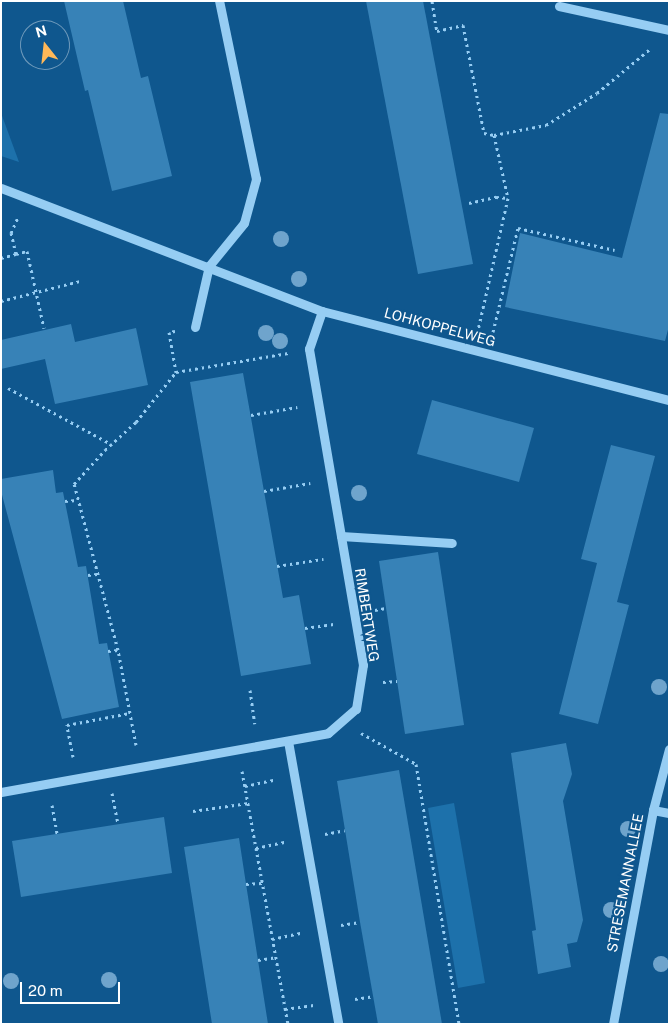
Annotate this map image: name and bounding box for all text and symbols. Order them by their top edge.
north arrow [20,20,70,70]
text: N [34,22,49,41]
street label: LOHKOPPELWEG [382,304,498,350]
street label: RIMBERTWEG [351,567,383,663]
street label: STRESEMANNALLEE [603,812,647,954]
scale bar [22,972,122,1004]
text: 20 m [28,982,63,999]

